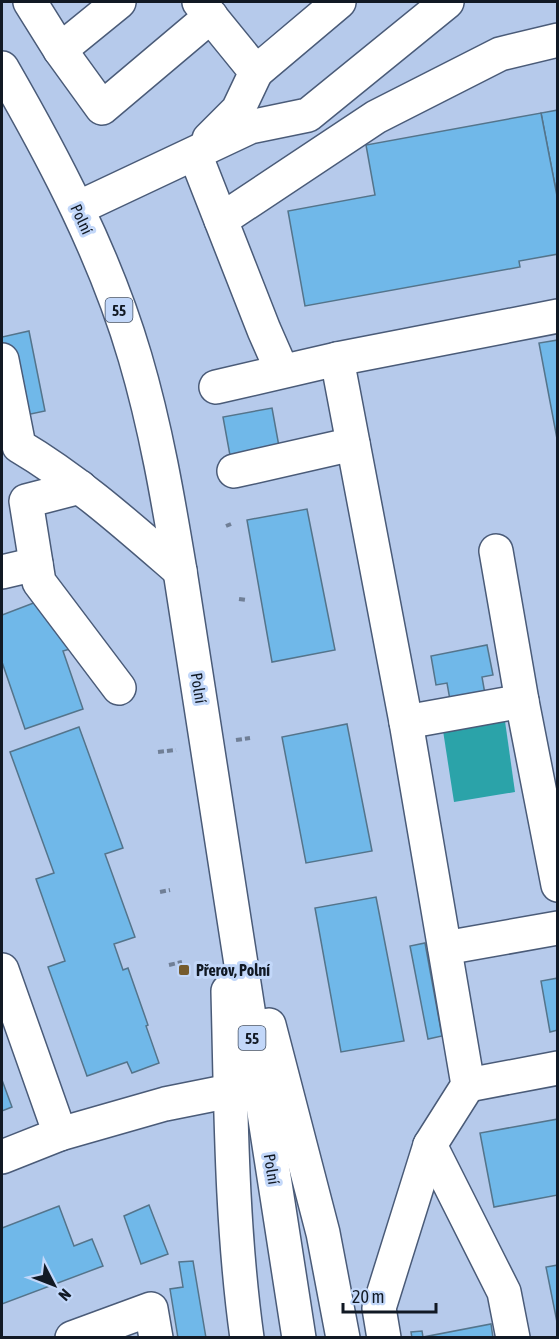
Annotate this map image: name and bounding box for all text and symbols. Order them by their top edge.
street label: Polní [67,201,97,237]
road number: 55 [106,298,132,322]
street label: Polní [188,671,210,705]
place label: Přerov, Polní [196,961,270,979]
marker: Přerov, Polní [177,963,191,977]
road number: 55 [238,1026,266,1050]
street label: Polní [261,1152,283,1186]
north arrow [24,1255,84,1315]
scale bar [343,1276,436,1314]
text: N [55,1286,75,1305]
text: 20 m [352,1286,384,1307]

